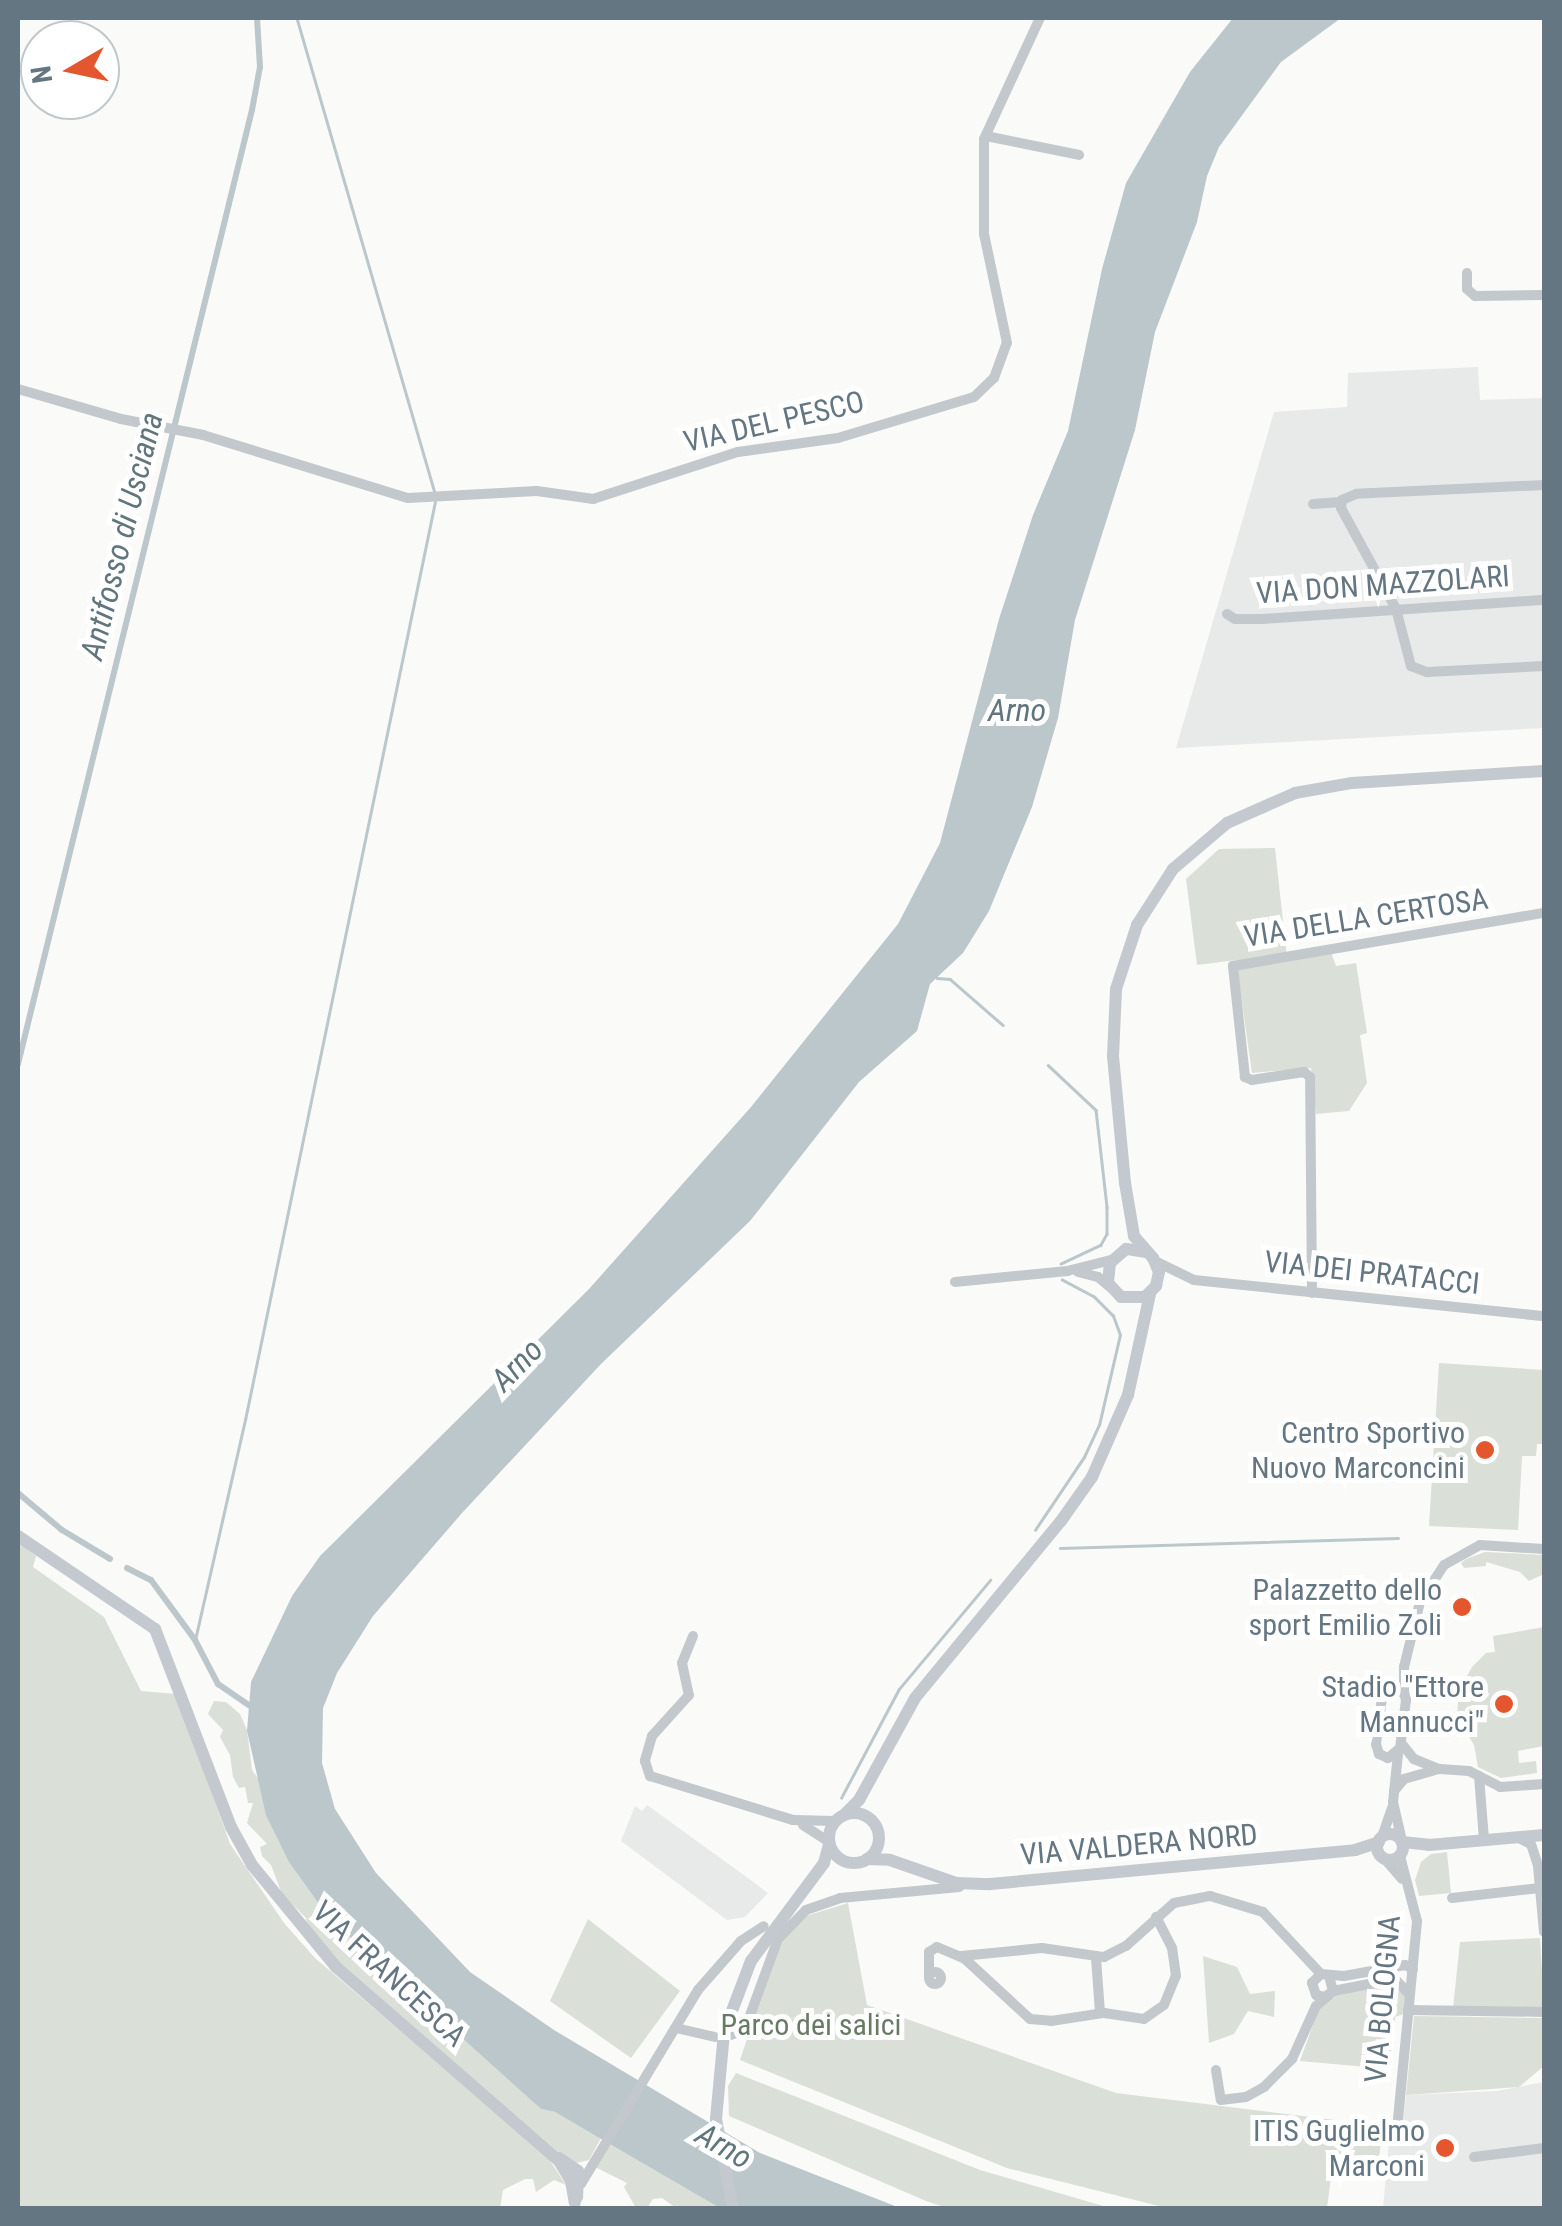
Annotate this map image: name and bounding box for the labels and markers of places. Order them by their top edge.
place label: Centro Sportivo Nuovo Marconcini [1251,1415,1465,1486]
marker: Centro Sportivo Nuovo Marconcini [1474,1439,1496,1461]
place label: Palazzetto dello sport Emilio Zoli [1249,1572,1442,1642]
marker: Palazzetto dello sport Emilio Zoli [1451,1596,1473,1618]
place label: Stadio "Ettore Mannucci" [1322,1669,1484,1740]
marker: Stadio "Ettore Mannucci" [1493,1693,1515,1715]
place label: ITIS Guglielmo Marconi [1253,2113,1425,2184]
marker: ITIS Guglielmo Marconi [1434,2137,1456,2159]

